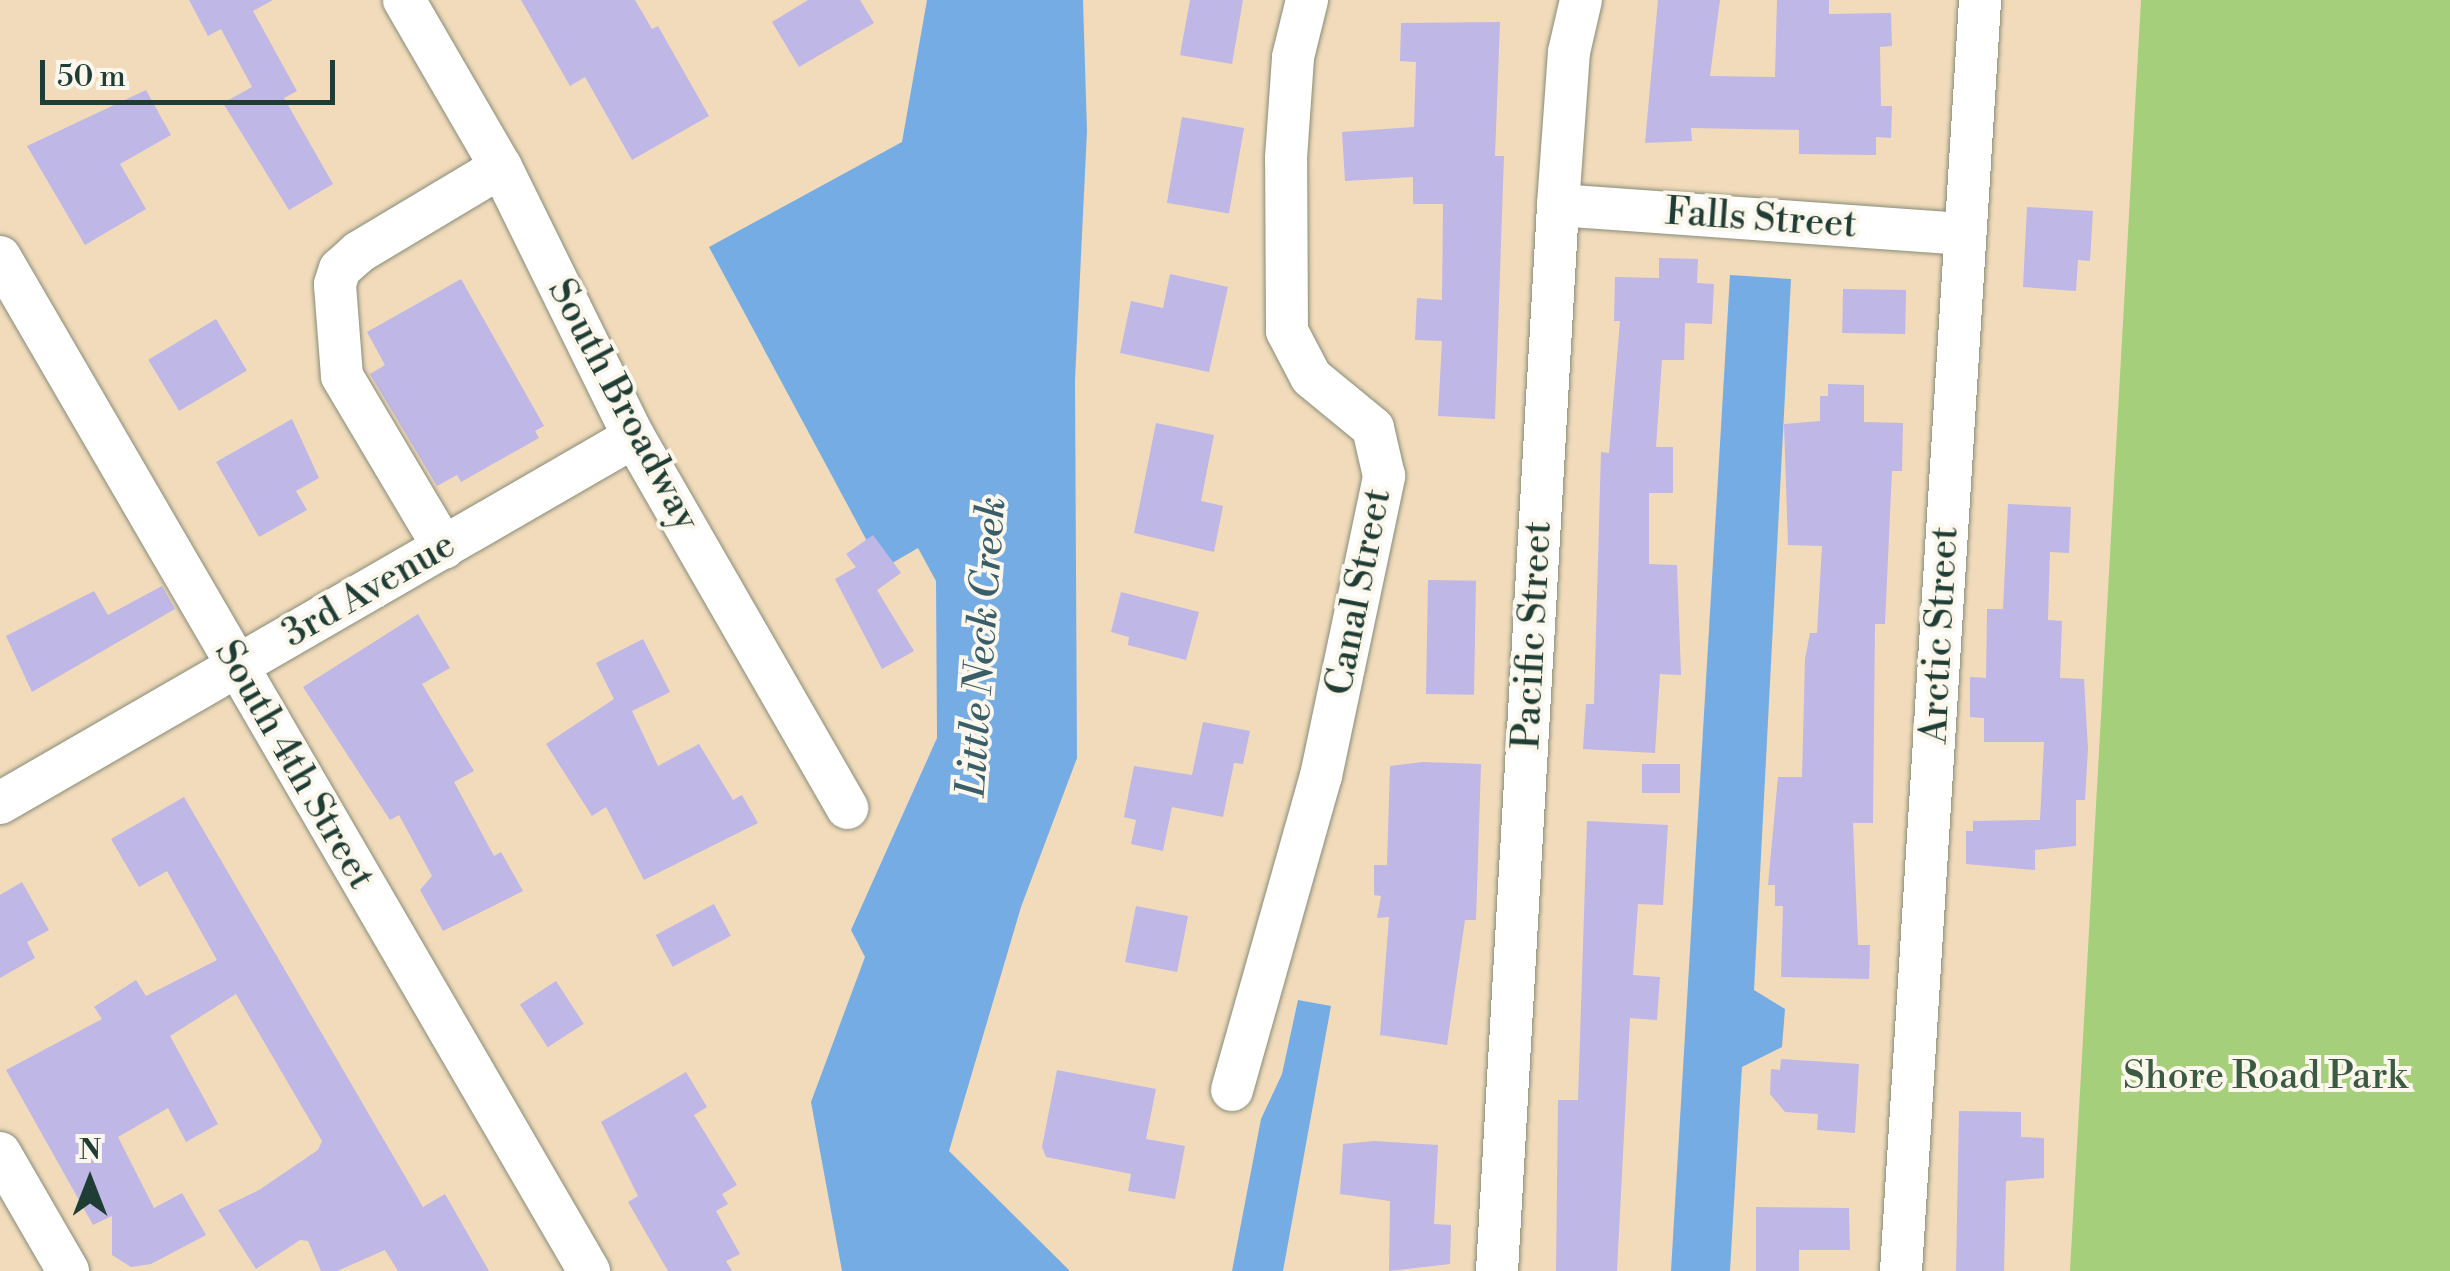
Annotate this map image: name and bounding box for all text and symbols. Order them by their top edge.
scale bar [45,40,340,102]
text: 50 m [57,58,126,96]
street label: Falls Street [1664,190,1858,248]
street label: South Broadway [538,271,708,539]
street label: Canal Street [1317,485,1401,699]
water label: Little Neck Creek [948,495,1016,799]
street label: Pacific Street [1504,520,1562,750]
street label: 3rd Avenue [275,522,463,658]
street label: Arctic Street [1912,525,1968,745]
street label: South 4th Street [204,633,384,897]
park label: Shore Road Park [2123,1054,2407,1100]
north arrow [40,1131,140,1231]
text: N [79,1133,101,1168]

